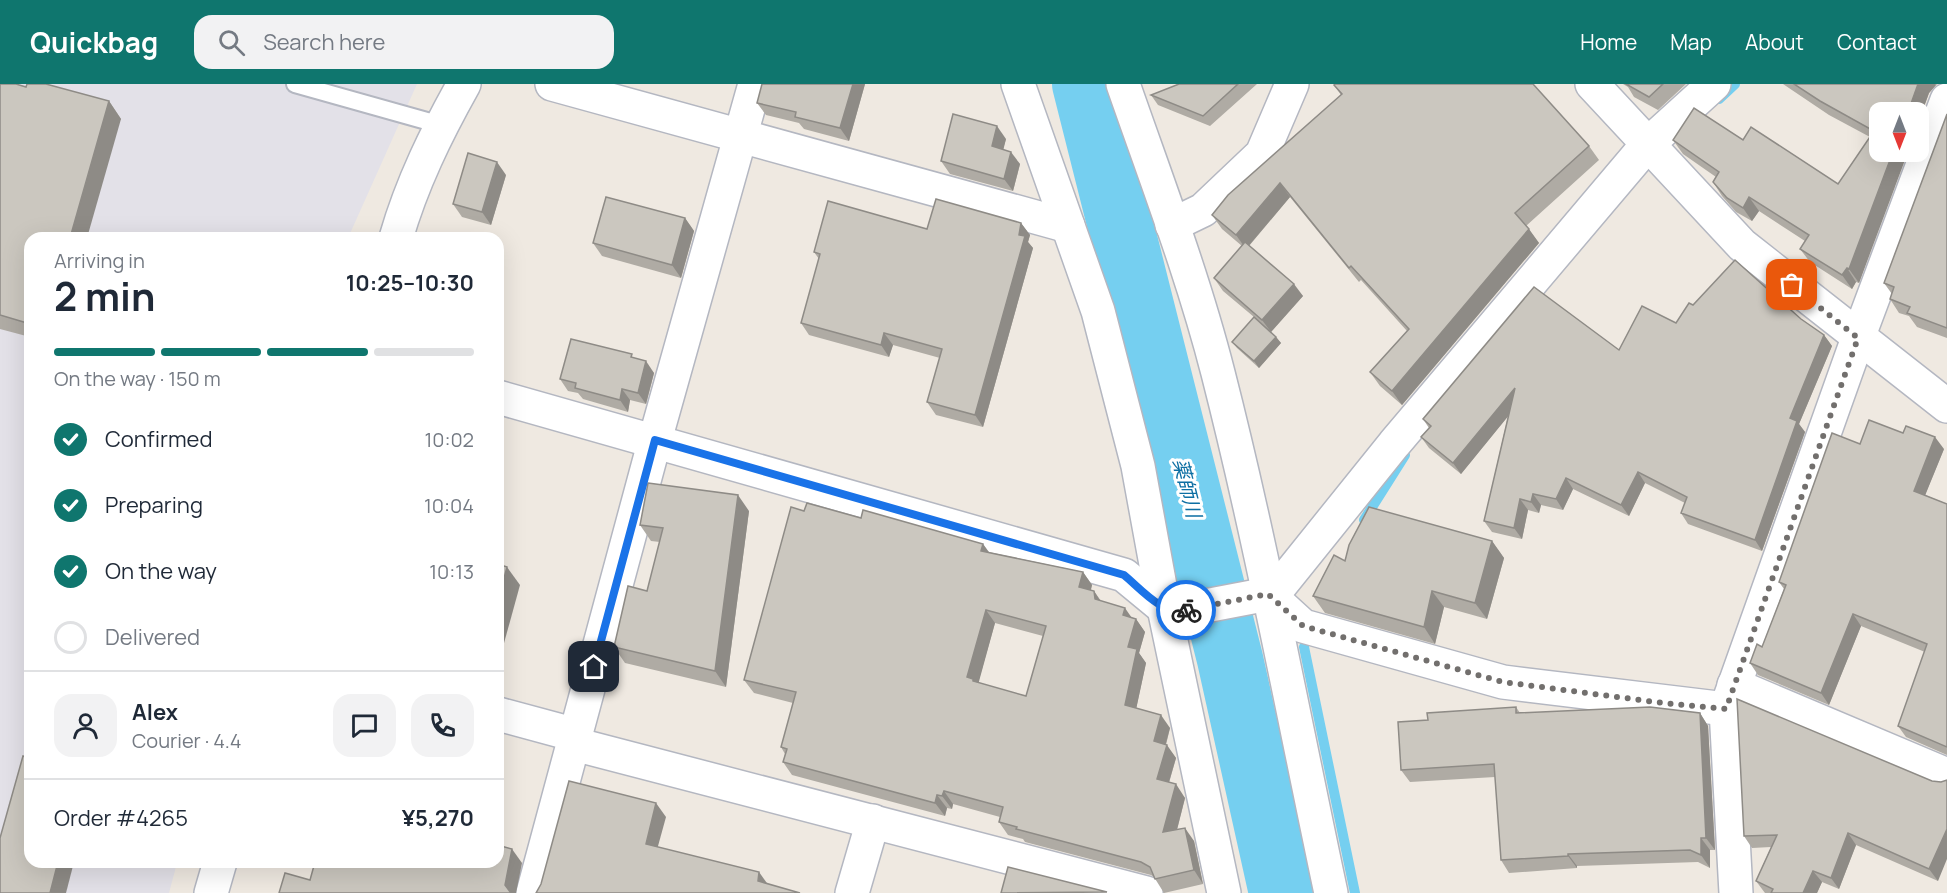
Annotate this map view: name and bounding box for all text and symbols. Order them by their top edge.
search box [194,15,614,69]
text: Quickbag [30,23,158,61]
icon: search [215,26,248,59]
text: Search here [263,27,385,57]
text: Home [1580,28,1637,56]
text: Map [1670,28,1712,56]
text: About [1745,28,1804,56]
text: Contact [1837,28,1917,56]
north arrow [1869,102,1929,162]
map controls [1869,102,1929,162]
text: Arriving in [54,247,145,274]
pin [1766,259,1817,310]
text: 10:25–10:30 [346,268,474,298]
icon: bag [1775,268,1808,301]
text: 2 min [54,269,155,323]
text: On the way · 150 m [54,365,221,392]
icon: check [54,423,87,456]
text: Confirmed [105,424,213,454]
text: 10:02 [424,426,474,453]
water label: 薬師川 [1167,456,1208,522]
icon: check [54,489,87,522]
text: Preparing [105,490,203,520]
text: 10:04 [424,492,474,519]
icon: check [54,555,87,588]
text: On the way [105,556,217,586]
text: 10:13 [429,558,474,585]
courier [1156,580,1216,640]
icon: bike [1170,594,1203,627]
text: Delivered [105,622,200,652]
pin [568,641,619,692]
icon: home [577,650,610,683]
button: person [54,694,117,757]
button: chat [333,694,396,757]
button: phone [411,694,474,757]
text: Alex [132,697,178,727]
text: Courier · 4.4 [132,727,242,754]
text: Order #4265 [54,803,188,833]
text: ¥5,270 [402,803,474,833]

